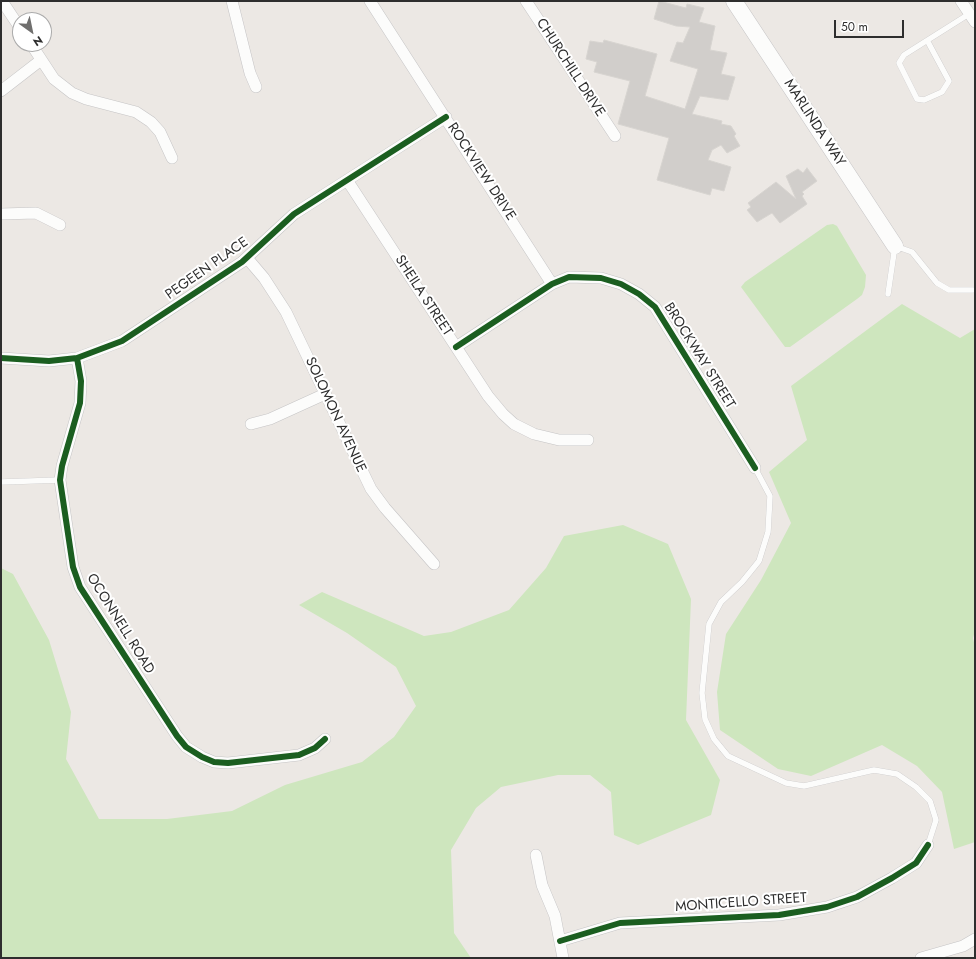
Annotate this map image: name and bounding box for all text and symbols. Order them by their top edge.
north arrow [12,12,52,52]
scale bar [836,12,906,38]
street label: CHURCHILL DRIVE [532,16,608,120]
text: 50 m [841,18,868,36]
text: N [30,32,46,50]
street label: MARLINDA WAY [780,76,848,170]
street label: ROCKVIEW DRIVE [443,120,519,224]
street label: PEGEEN PLACE [162,234,252,304]
street label: SHEILA STREET [391,252,455,340]
street label: BROCKWAY STREET [660,300,738,412]
street label: SOLOMON AVENUE [301,355,369,475]
street label: OCONNELL ROAD [82,571,158,677]
street label: MONTICELLO STREET [675,890,807,916]

